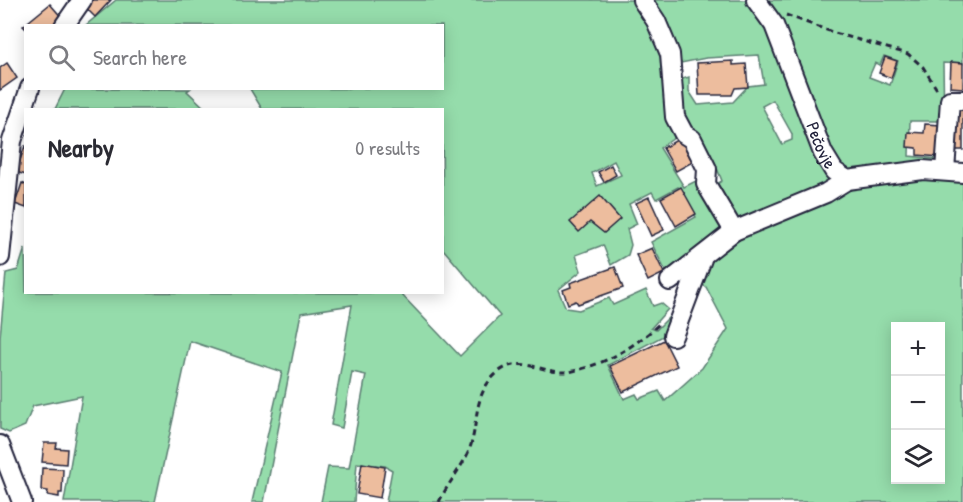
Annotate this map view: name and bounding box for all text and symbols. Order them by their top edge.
search box [24,24,444,90]
icon: search [45,41,78,74]
text: Search here [93,42,187,72]
street label: Pečovje [800,118,843,173]
text: Nearby [48,130,114,165]
text: 0 results [355,134,420,161]
map controls [891,322,945,484]
button: + [891,322,945,376]
button: − [891,376,945,430]
button: layers [891,430,945,484]

